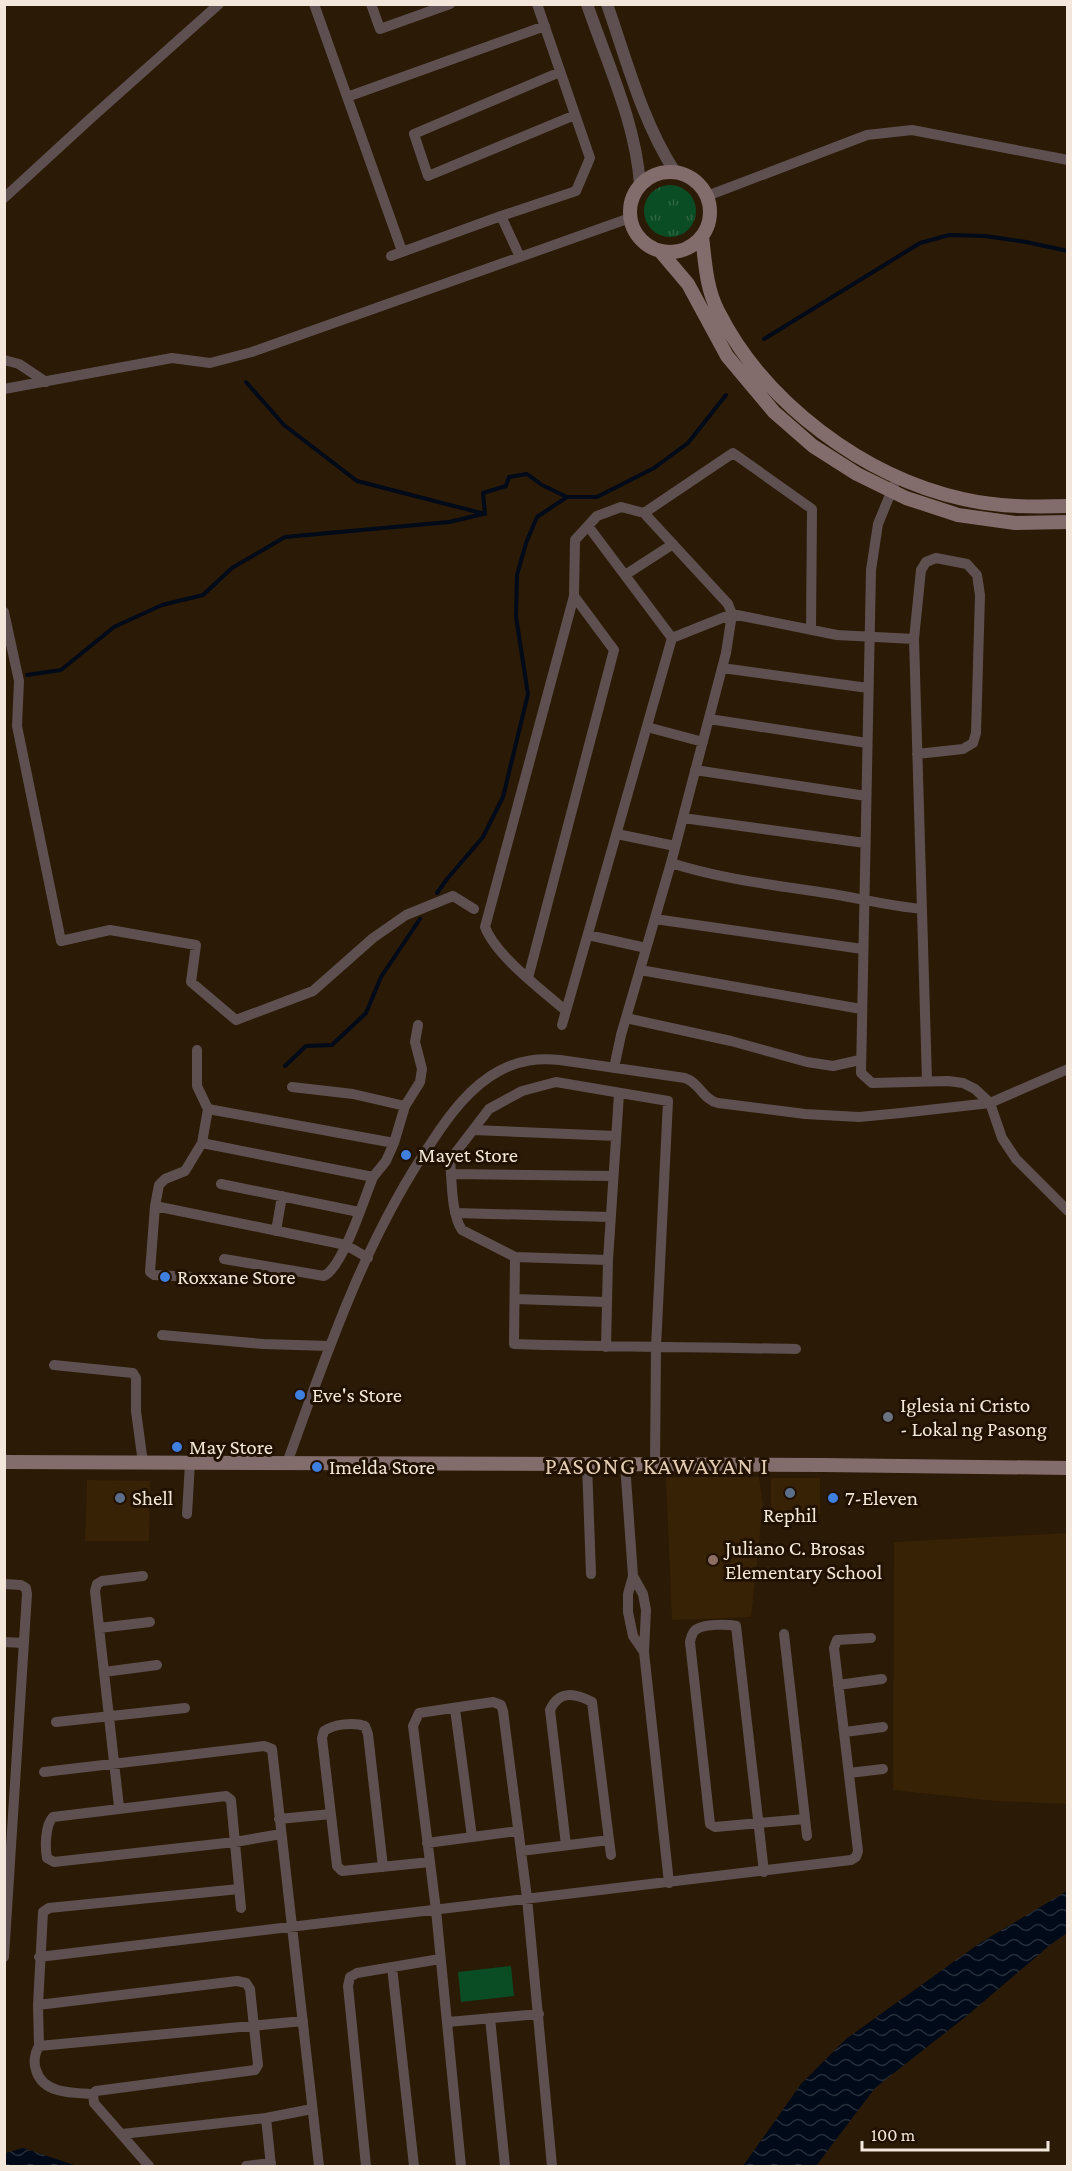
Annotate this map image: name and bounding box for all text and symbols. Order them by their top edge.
place label: Mayet Store [418,1143,518,1167]
marker: Mayet Store [399,1148,413,1162]
place label: Roxxane Store [177,1265,296,1289]
marker: Roxxane Store [158,1270,172,1284]
place label: Eve's Store [312,1383,402,1407]
marker: Eve's Store [293,1388,307,1402]
place label: Iglesia ni Cristo - Lokal ng Pasong [900,1393,1047,1441]
marker: Iglesia ni Cristo - Lokal ng Pasong [881,1410,895,1424]
place label: May Store [189,1435,273,1459]
marker: May Store [170,1440,184,1454]
district label: PASONG KAWAYAN I [545,1452,769,1479]
place label: Imelda Store [329,1455,435,1479]
marker: Imelda Store [310,1460,324,1474]
place label: Shell [132,1486,173,1510]
marker: Rephil [783,1486,797,1500]
place label: 7-Eleven [845,1486,918,1510]
marker: Shell [113,1491,127,1505]
marker: 7-Eleven [826,1491,840,1505]
place label: Rephil [763,1503,817,1527]
place label: Juliano C. Brosas Elementary School [723,1536,882,1584]
marker: Juliano C. Brosas Elementary School [706,1553,720,1567]
scale bar [862,2114,1048,2152]
text: 100 m [871,2125,916,2145]

